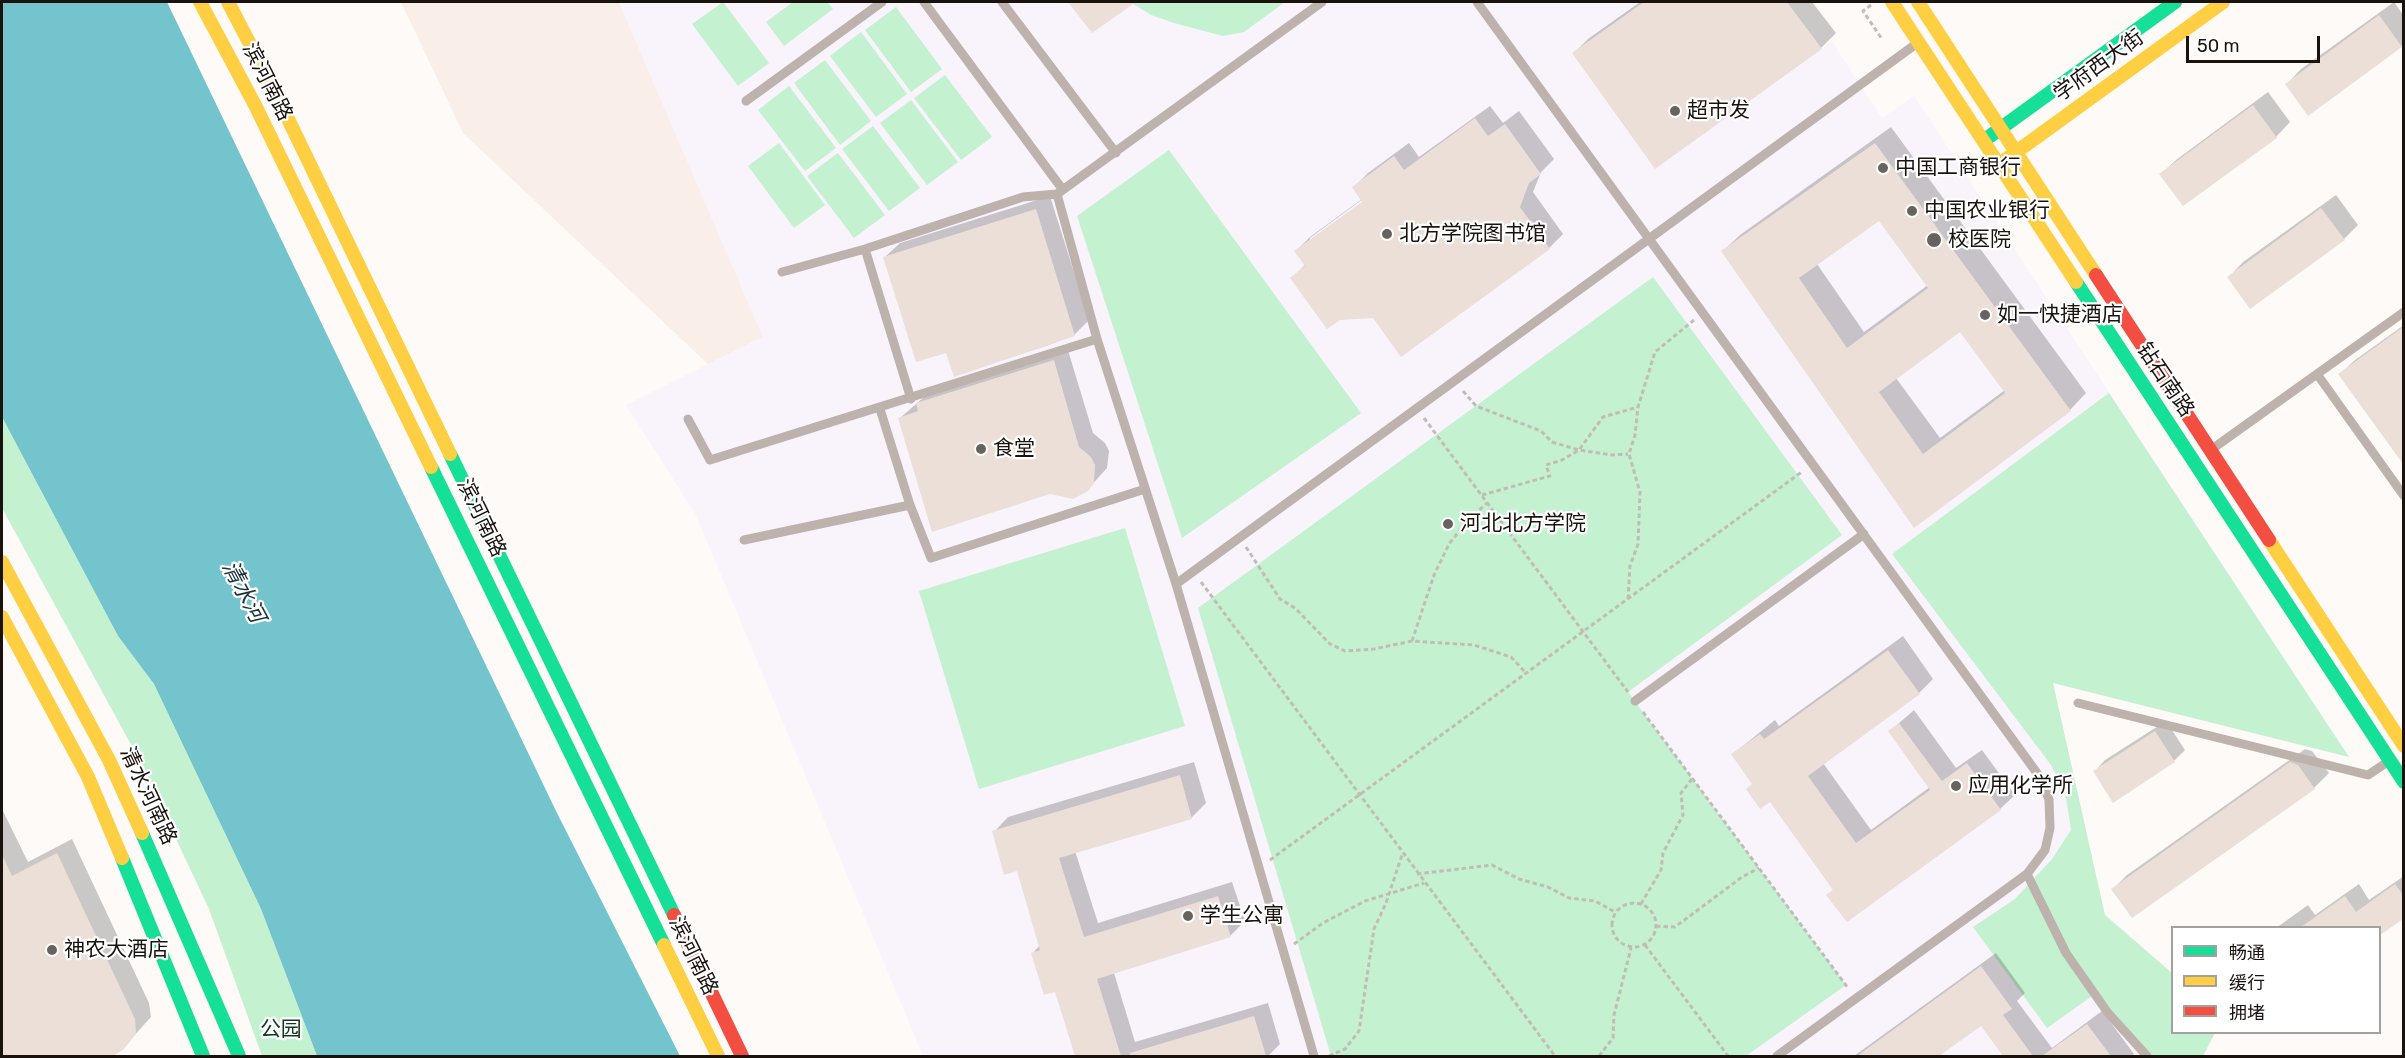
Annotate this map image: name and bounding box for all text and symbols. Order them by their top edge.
scale bar [2189,24,2322,62]
street label: 学府西大街 [2049,25,2149,107]
text: 50 m [2197,35,2240,57]
street label: 滨河南路 [237,39,297,125]
place label: 超市发 [1687,98,1750,124]
marker: 超市发 [1668,104,1682,118]
place label: 中国工商银行 [1895,155,2021,181]
marker: 中国工商银行 [1876,161,1890,175]
place label: 中国农业银行 [1924,198,2050,224]
marker: 中国农业银行 [1905,204,1919,218]
place label: 北方学院图书馆 [1399,221,1546,247]
marker: 北方学院图书馆 [1380,227,1394,241]
place label: 校医院 [1948,227,2011,253]
marker: 校医院 [1925,231,1943,249]
place label: 如一快捷酒店 [1997,302,2123,328]
marker: 如一快捷酒店 [1978,308,1992,322]
street label: 钻石南路 [2131,338,2199,422]
place label: 食堂 [993,436,1035,462]
marker: 食堂 [974,442,988,456]
street label: 滨河南路 [451,475,511,561]
place label: 河北北方学院 [1460,511,1586,537]
marker: 河北北方学院 [1441,517,1455,531]
water label: 清水河 [216,557,270,627]
street label: 清水河南路 [114,743,182,849]
place label: 应用化学所 [1968,773,2073,799]
marker: 应用化学所 [1949,779,1963,793]
place label: 学生公寓 [1200,903,1284,929]
marker: 学生公寓 [1181,909,1195,923]
street label: 滨河南路 [663,913,723,999]
legend [2171,926,2381,1034]
place label: 神农大酒店 [64,937,169,963]
text: 畅通 [2229,942,2265,964]
marker: 神农大酒店 [45,943,59,957]
text: 缓行 [2229,972,2265,994]
text: 拥堵 [2229,1002,2265,1024]
park label: 公园 [260,1017,302,1043]

